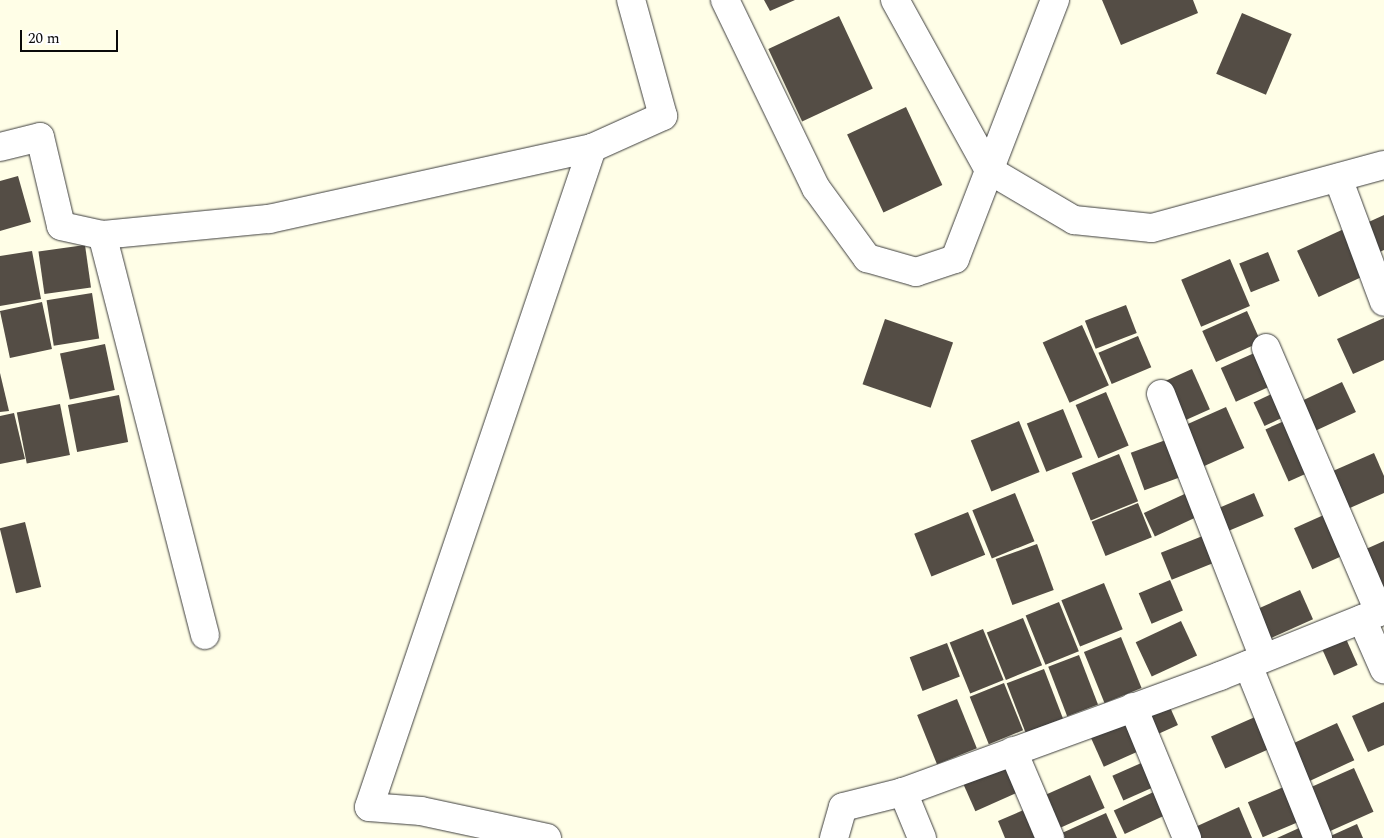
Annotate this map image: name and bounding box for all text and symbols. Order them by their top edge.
scale bar [22,20,120,52]
text: 20 m [28,27,60,50]

